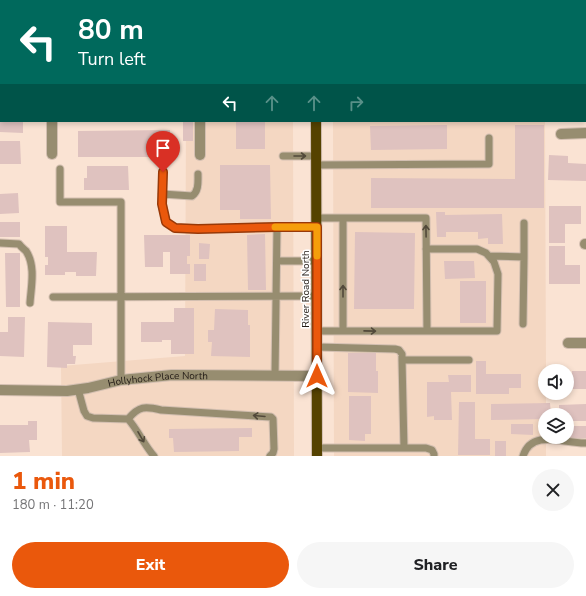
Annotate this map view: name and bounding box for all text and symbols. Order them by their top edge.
text: 80 m [78,11,144,49]
icon: left [12,16,64,68]
text: Turn left [78,47,146,71]
icon: left [219,92,241,114]
icon: ahead [261,92,283,114]
icon: ahead [303,92,325,114]
icon: right [345,92,367,114]
pin [146,131,180,172]
icon: arrive [152,137,174,159]
one-way arrow [293,152,306,160]
one-way arrow [422,225,430,238]
street label: River Road North [299,250,313,328]
one-way arrow [339,285,347,298]
one-way arrow [363,327,376,335]
position arrow [296,355,338,397]
map controls [538,364,574,444]
button: sound [538,364,574,400]
street label: Hollyhock Place North [106,369,208,391]
button: layers [538,408,574,444]
one-way arrow [253,413,266,420]
one-way arrow [138,431,146,443]
text: 1 min [12,465,75,497]
button: close [532,469,574,511]
text: 180 m · 11:20 [12,496,94,514]
button: Exit [12,542,289,588]
button: Share [297,542,574,588]

